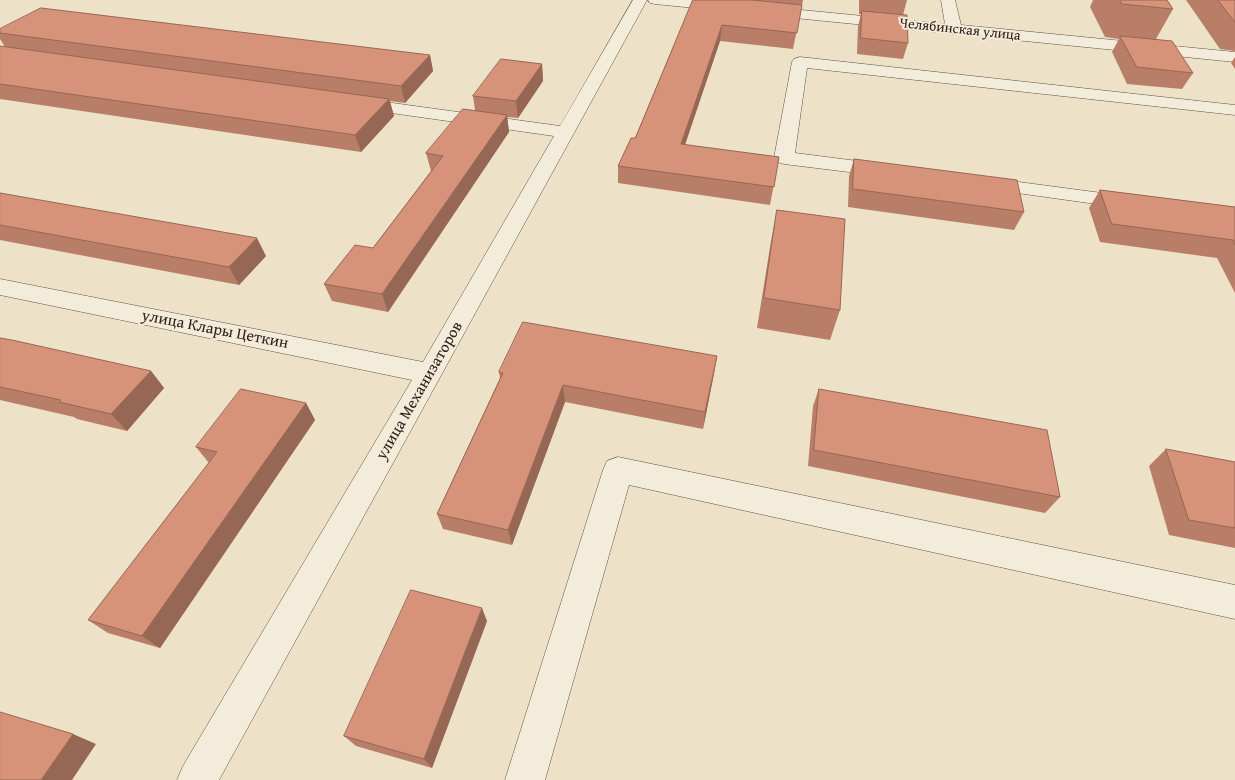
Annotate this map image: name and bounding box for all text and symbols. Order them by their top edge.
street label: Челябинская улица [899,15,1021,45]
street label: улица Клары Цеткин [140,306,290,354]
street label: улица Механизаторов [373,318,467,464]

